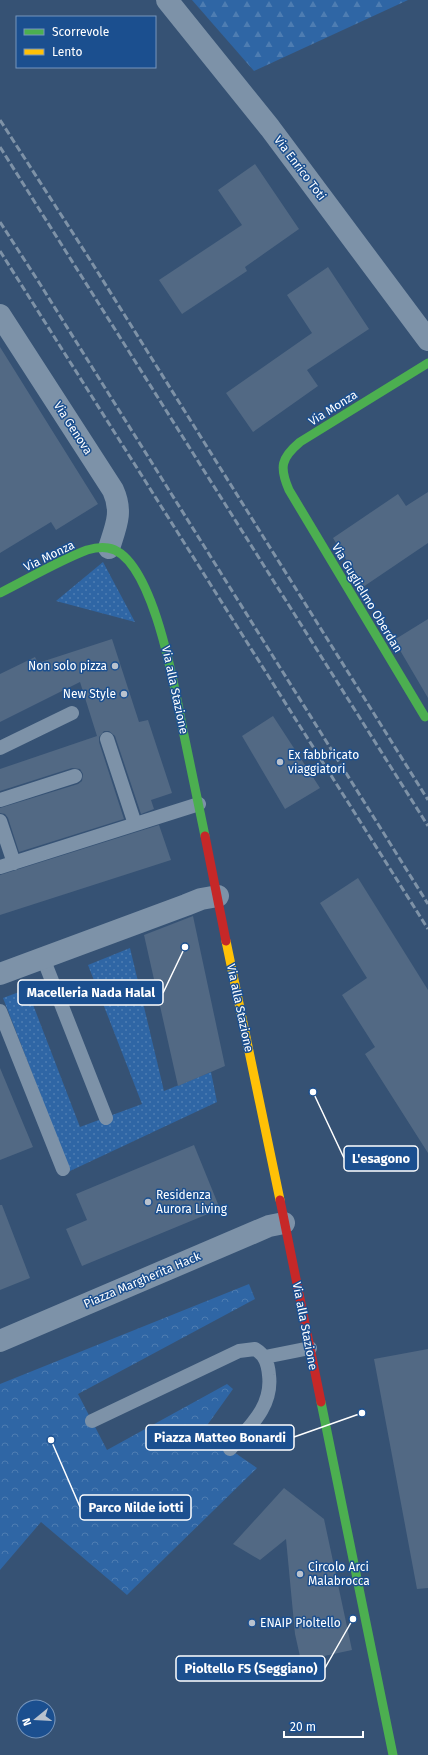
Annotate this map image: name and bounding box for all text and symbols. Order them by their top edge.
legend [16,16,156,68]
text: Scorrevole [52,25,109,39]
text: Lento [52,45,82,59]
street label: Via Enrico Toti [271,133,329,203]
street label: Via Monza [306,388,360,428]
street label: Via Genova [51,399,95,457]
street label: Via Monza [21,538,77,574]
street label: Via Guglielmo Oberdan [329,541,405,655]
street label: Via alla Stazione [159,645,191,735]
place label: Non solo pizza [28,659,107,673]
marker: Non solo pizza [110,661,120,671]
place label: New Style [63,687,116,701]
marker: New Style [119,689,129,699]
place label: Ex fabbricato viaggiatori [288,748,359,776]
marker: Ex fabbricato viaggiatori [275,757,285,767]
street label: Via alla Stazione [224,963,256,1053]
callout: Macelleria Nada Halal [18,980,163,1005]
text: Macelleria Nada Halal [27,985,155,1000]
callout: L'esagono [344,1146,418,1171]
text: L'esagono [352,1151,411,1166]
place label: Residenza Aurora Living [156,1188,228,1216]
marker: Residenza Aurora Living [143,1197,153,1207]
street label: Piazza Margherita Hack [81,1249,203,1311]
street label: Via alla Stazione [290,1281,320,1371]
callout: Piazza Matteo Bonardi [146,1425,294,1450]
text: Piazza Matteo Bonardi [154,1430,286,1445]
callout: Parco Nilde iotti [80,1495,191,1520]
text: Parco Nilde iotti [89,1500,184,1515]
place label: Circolo Arci Malabrocca [308,1560,370,1588]
marker: Circolo Arci Malabrocca [295,1569,305,1579]
place label: ENAIP Pioltello [260,1616,341,1630]
marker: ENAIP Pioltello [247,1618,257,1628]
callout: Pioltello FS (Seggiano) [176,1656,325,1681]
text: Pioltello FS (Seggiano) [184,1661,318,1676]
north arrow [16,1699,56,1739]
scale bar [284,1713,363,1739]
text: N [20,1716,34,1727]
text: 20 m [290,1720,316,1734]

